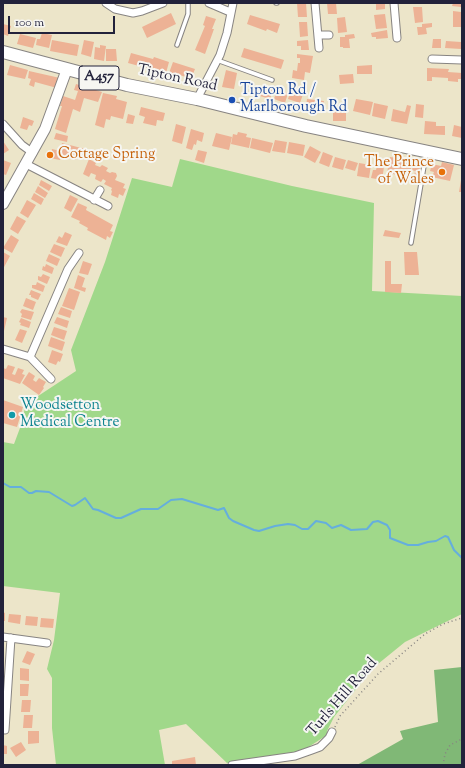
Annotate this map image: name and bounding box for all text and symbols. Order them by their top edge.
scale bar [10,8,117,34]
text: 100 m [15,14,44,32]
street label: Tipton Road [135,62,219,96]
road number: A457 [79,66,119,90]
place label: Tipton Rd / Marlborough Rd [240,82,347,117]
marker: Tipton Rd / Marlborough Rd [227,95,237,105]
place label: Cottage Spring [58,146,155,164]
marker: Cottage Spring [45,150,55,160]
place label: The Prince of Wales [364,154,434,189]
marker: The Prince of Wales [437,167,447,177]
place label: Woodsetton Medical Centre [20,397,119,432]
marker: Woodsetton Medical Centre [7,410,17,420]
street label: Turls Hill Road [304,655,382,741]

